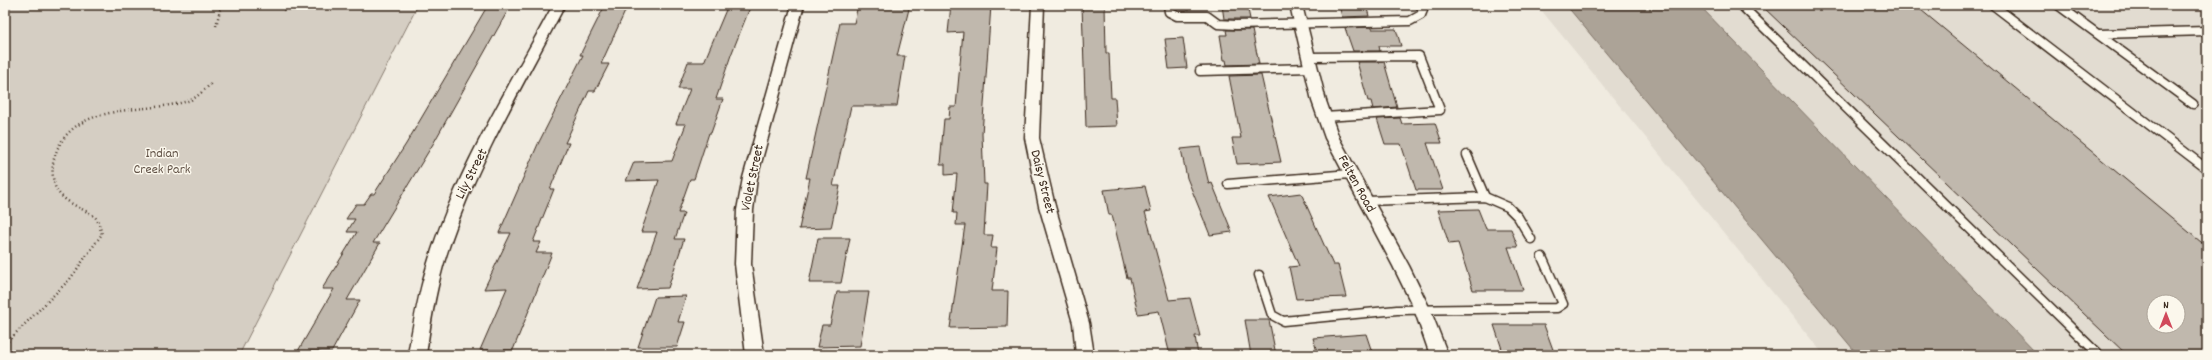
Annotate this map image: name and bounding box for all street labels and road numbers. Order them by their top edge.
street label: Violet Street [736,143,770,213]
street label: Lily Street [451,145,493,203]
street label: Daisy Street [1024,148,1060,216]
street label: Felten Road [1332,152,1380,216]

